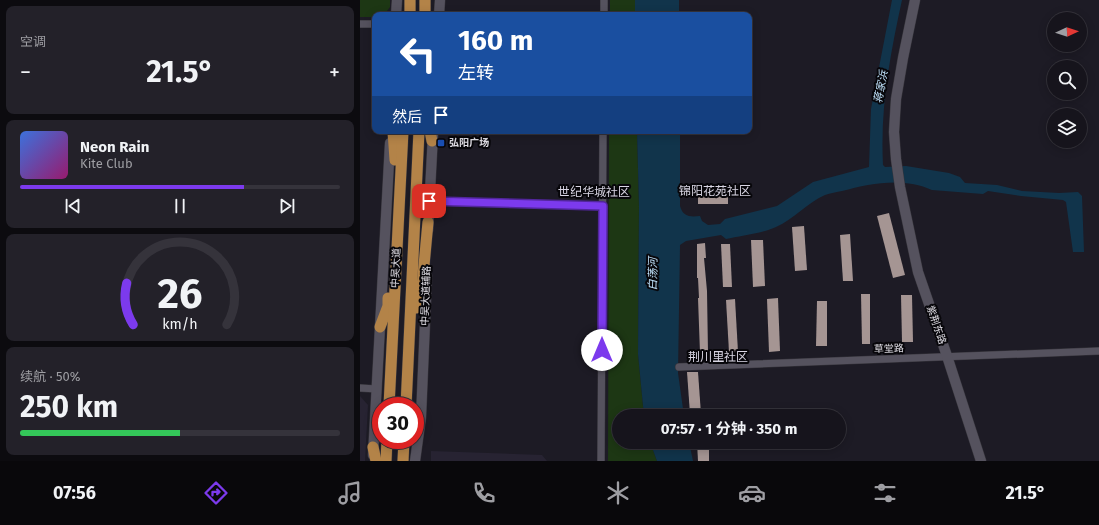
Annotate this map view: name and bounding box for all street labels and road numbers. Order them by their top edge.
street label: 中吴大道 [389,248,403,288]
street label: 中吴大道辅路 [419,266,433,326]
street label: 紫荆东路 [924,304,948,346]
street label: 草堂路 [874,342,904,356]

